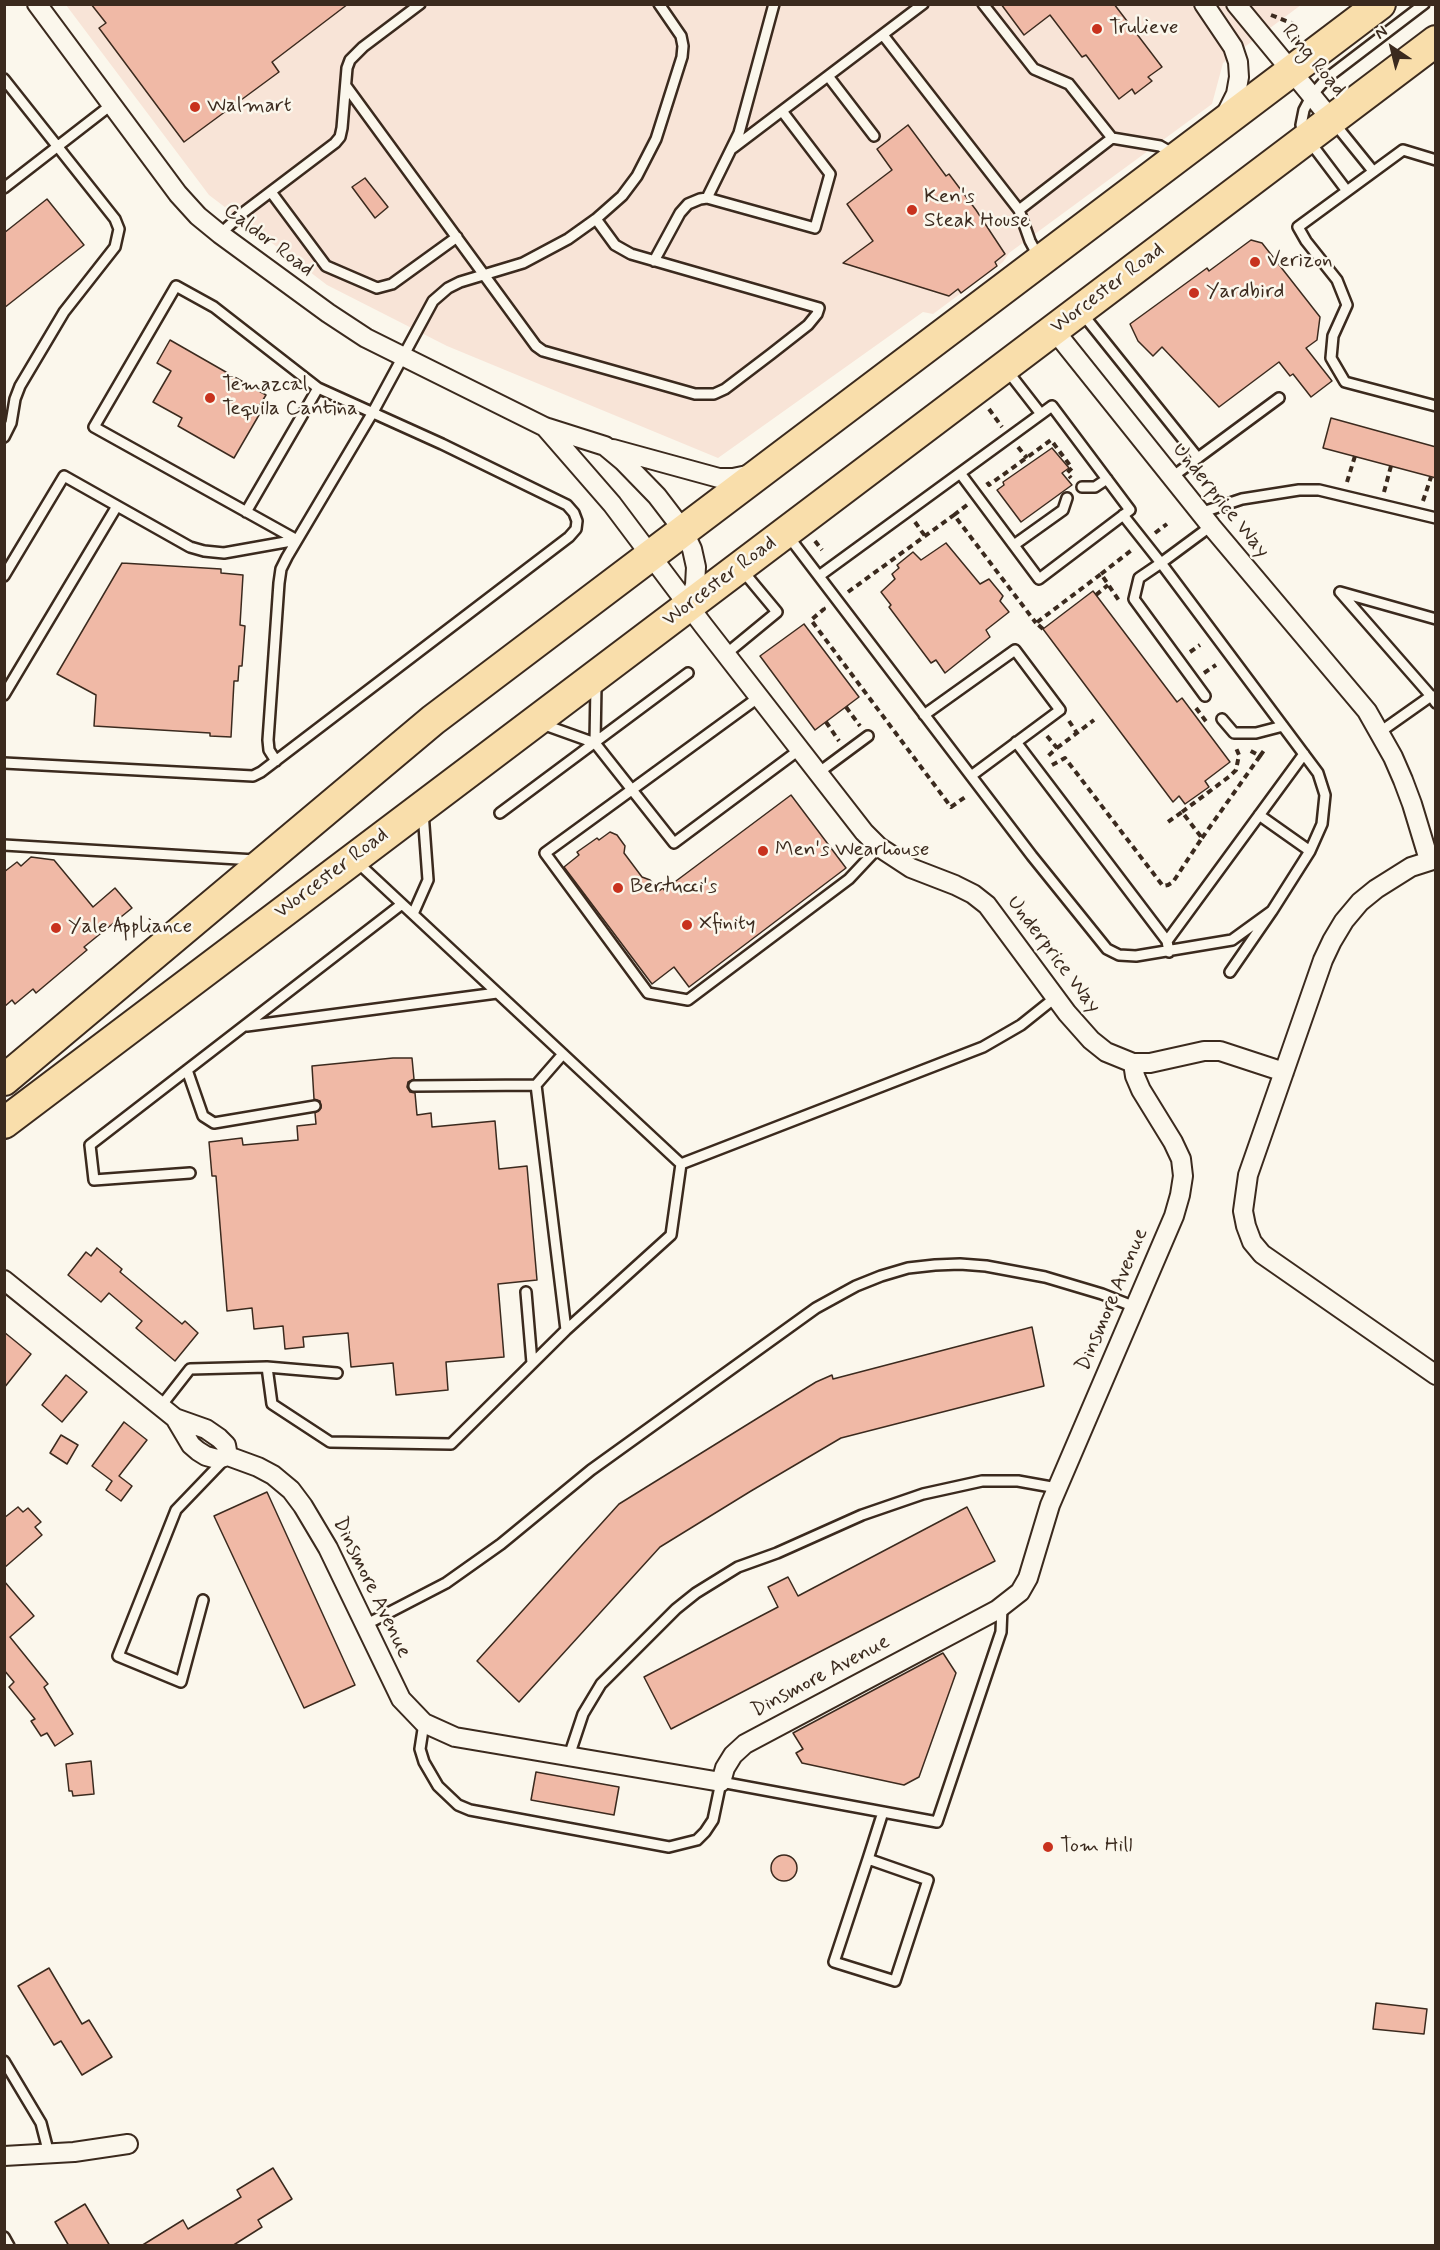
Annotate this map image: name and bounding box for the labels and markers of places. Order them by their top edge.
place label: Trulieve [1109,16,1178,42]
marker: Trulieve [1090,22,1104,36]
place label: Walmart [207,94,292,120]
marker: Walmart [188,100,202,114]
place label: Ken's Steak House [924,185,1030,235]
marker: Ken's Steak House [905,203,919,217]
place label: Verizon [1267,249,1333,275]
marker: Verizon [1248,255,1262,269]
place label: Yardbird [1206,280,1284,306]
marker: Yardbird [1187,286,1201,300]
place label: Temazcal Tequila Cantina [222,373,358,423]
marker: Temazcal Tequila Cantina [203,391,217,405]
place label: Men's Wearhouse [775,838,930,864]
marker: Men's Wearhouse [756,844,770,858]
place label: Bertucci's [630,875,717,901]
marker: Bertucci's [611,881,625,895]
place label: Xfinity [699,912,755,938]
place label: Yale Appliance [68,915,192,941]
marker: Xfinity [680,918,694,932]
marker: Yale Appliance [49,921,63,935]
place label: Tom Hill [1060,1834,1133,1860]
marker: Tom Hill [1041,1840,1055,1854]

